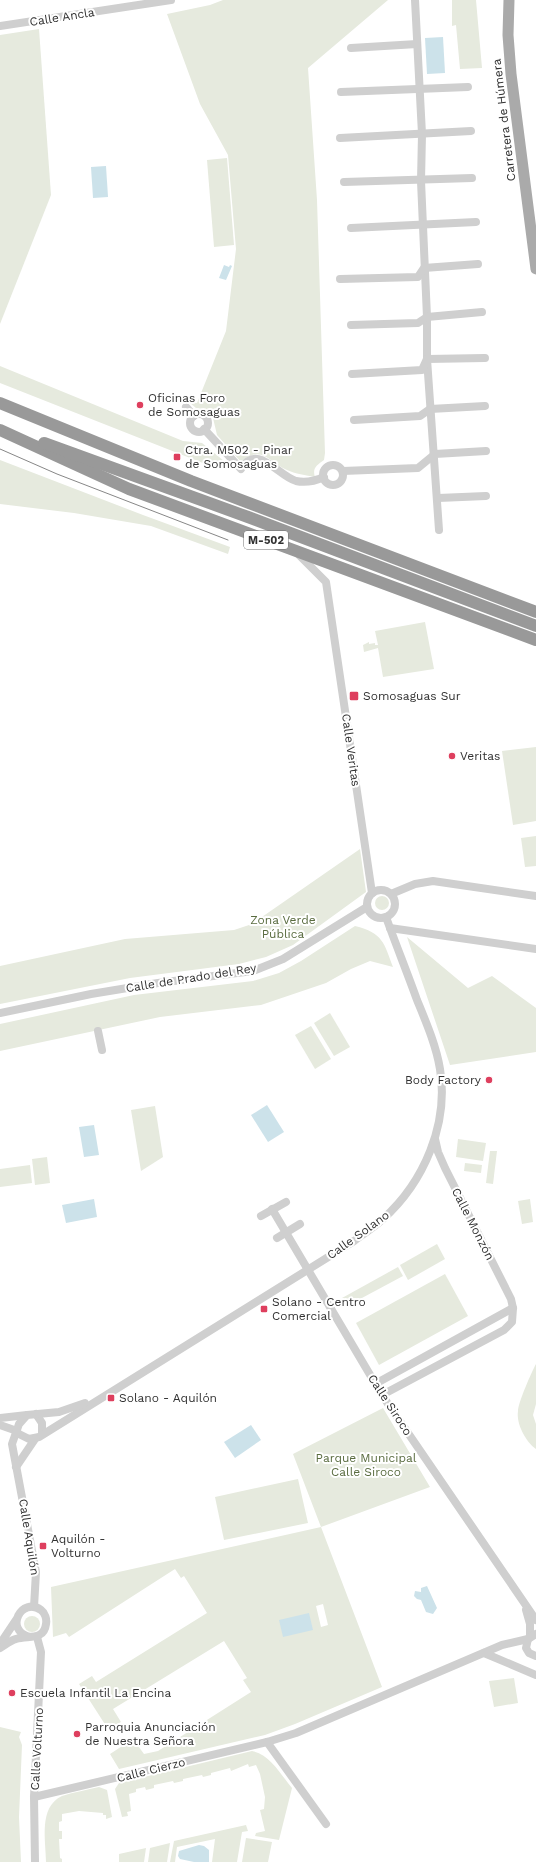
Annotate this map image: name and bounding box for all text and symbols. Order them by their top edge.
street label: Calle Ancla [29,5,96,29]
street label: Carretera de Húmera [490,58,518,182]
place label: Oficinas Foro de Somosaguas [148,391,240,419]
marker: Oficinas Foro de Somosaguas [135,400,145,410]
place label: Ctra. M502 - Pinar de Somosaguas [185,443,293,471]
marker: Ctra. M502 - Pinar de Somosaguas [172,452,182,462]
road number: M-502 [244,531,288,549]
place label: Somosaguas Sur [363,689,461,703]
marker: Somosaguas Sur [348,690,360,702]
street label: Calle Veritas [339,713,363,787]
place label: Veritas [460,749,500,763]
marker: Veritas [447,751,457,761]
park label: Zona Verde Pública [250,913,316,941]
street label: Calle de Prado del Rey [125,961,258,995]
place label: Body Factory [405,1073,482,1087]
marker: Body Factory [484,1075,494,1085]
street label: Calle Monzón [449,1186,497,1262]
street label: Calle Solano [324,1208,392,1262]
place label: Solano - Centro Comercial [272,1295,366,1323]
marker: Solano - Centro Comercial [259,1304,269,1314]
street label: Calle Siroco [365,1372,415,1438]
place label: Solano - Aquilón [119,1391,217,1405]
marker: Solano - Aquilón [106,1393,116,1403]
park label: Parque Municipal Calle Siroco [316,1451,417,1479]
street label: Calle Aquilón [16,1498,42,1576]
place label: Aquilón - Volturno [51,1532,105,1560]
marker: Aquilón - Volturno [38,1541,48,1551]
place label: Escuela Infantil La Encina [20,1686,171,1700]
marker: Escuela Infantil La Encina [7,1688,17,1698]
street label: Calle Volturno [28,1707,46,1791]
place label: Parroquia Anunciación de Nuestra Señora [85,1720,216,1748]
marker: Parroquia Anunciación de Nuestra Señora [72,1729,82,1739]
street label: Calle Cierzo [115,1755,187,1785]

